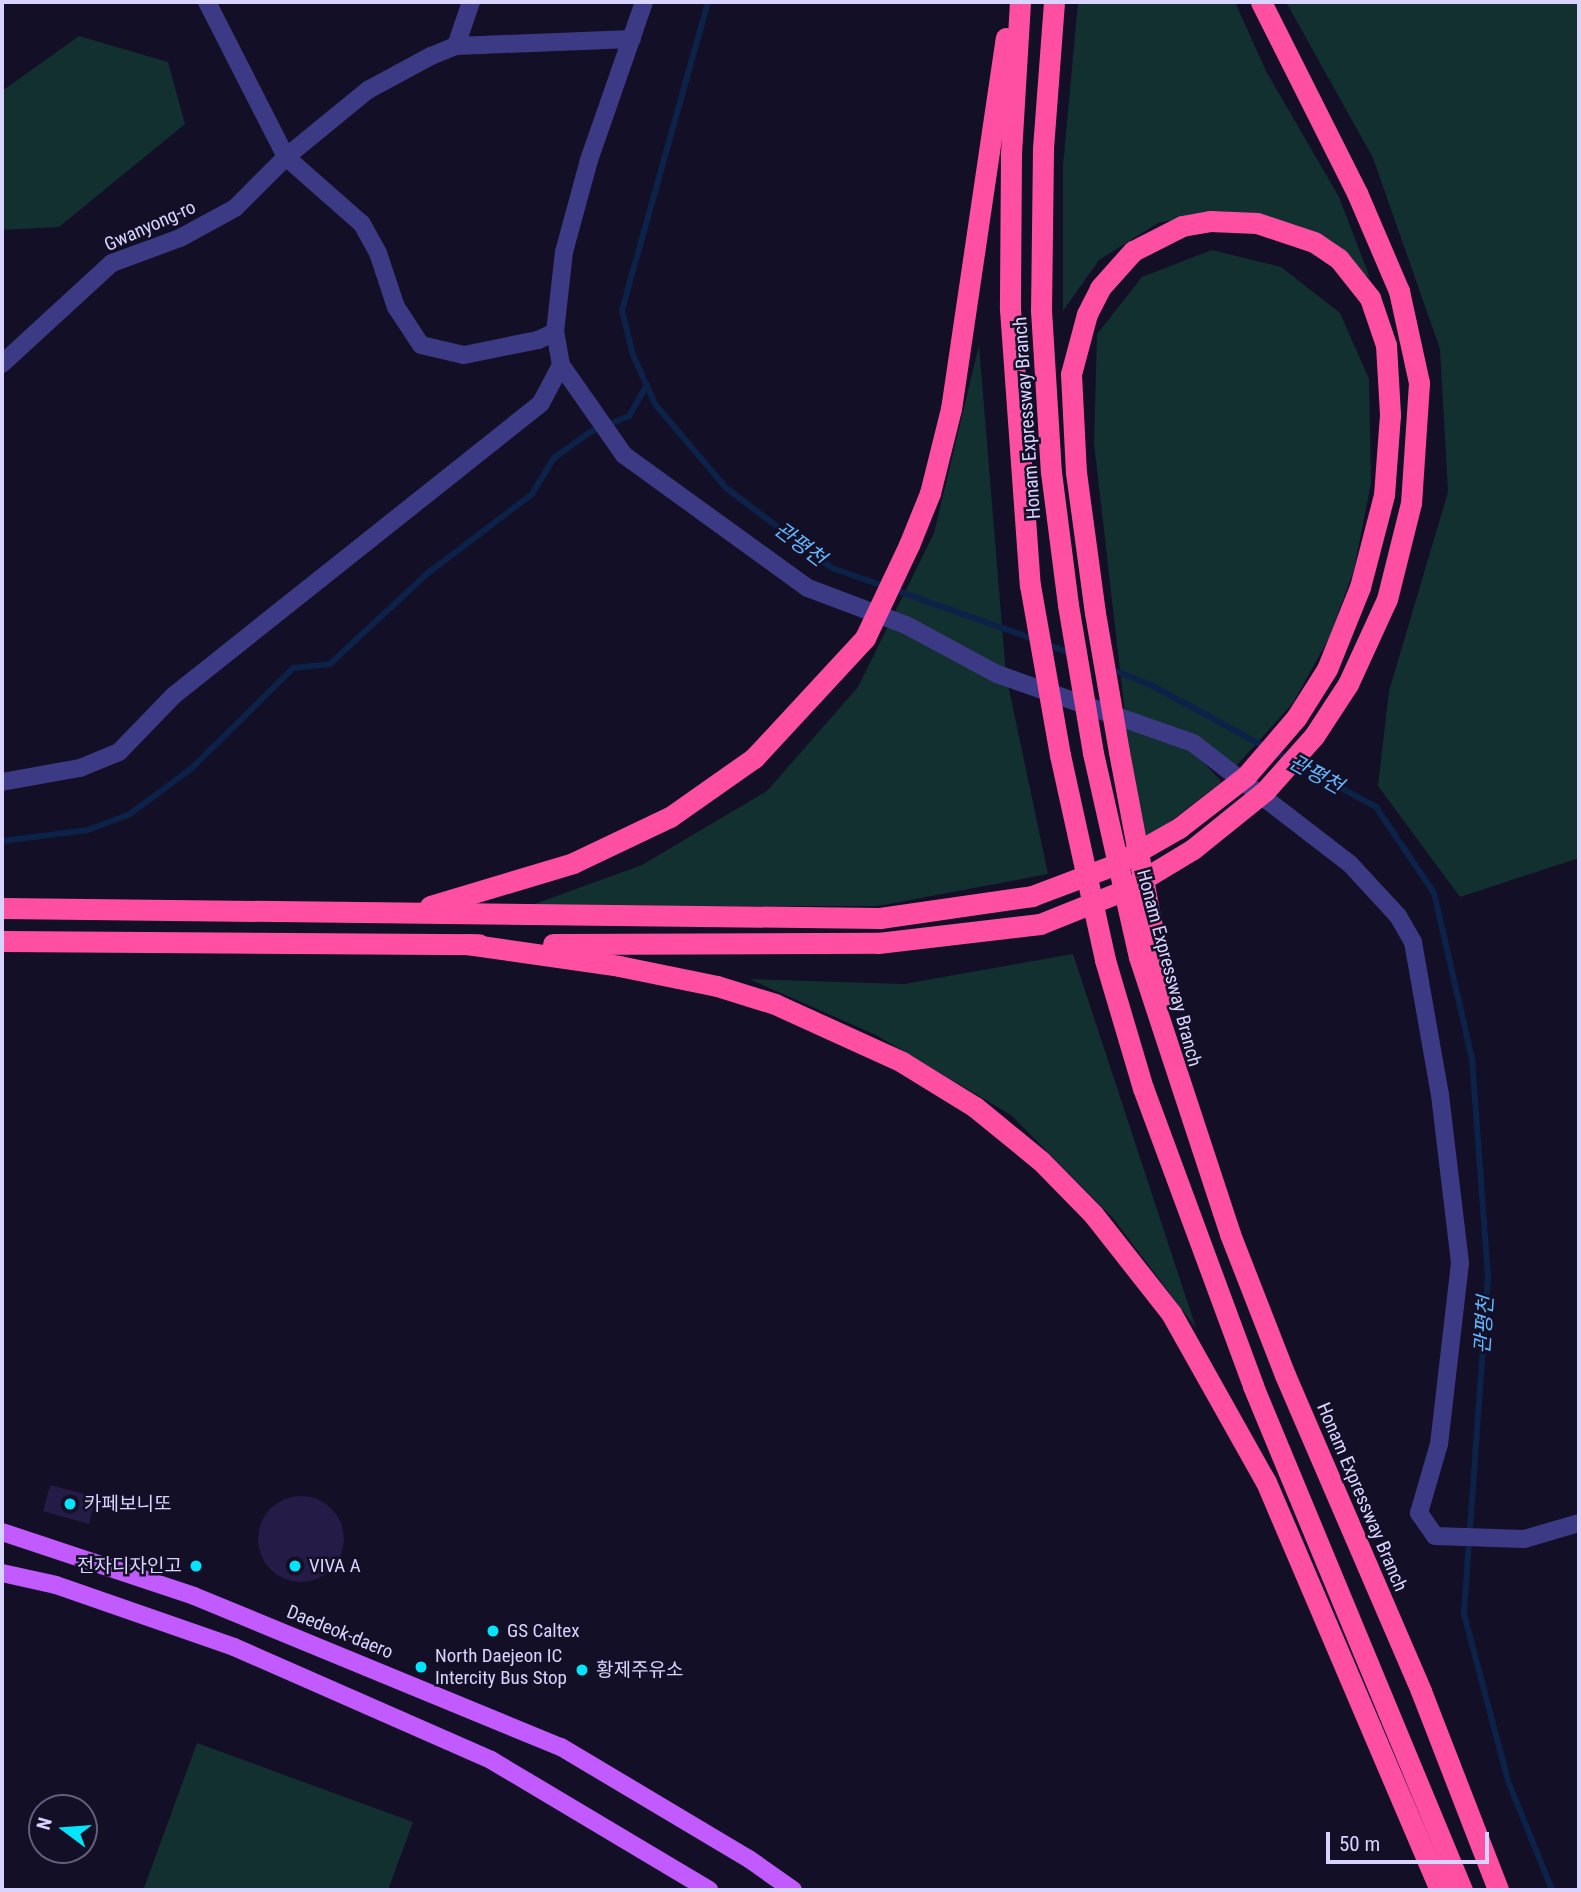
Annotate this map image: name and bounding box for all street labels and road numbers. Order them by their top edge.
street label: Gwanyong-ro [101,196,199,256]
street label: Honam Expressway Branch [1009,316,1045,520]
street label: Honam Expressway Branch [1132,867,1206,1069]
street label: Honam Expressway Branch [1312,1399,1412,1595]
street label: Daedeok-daero [284,1600,396,1664]

